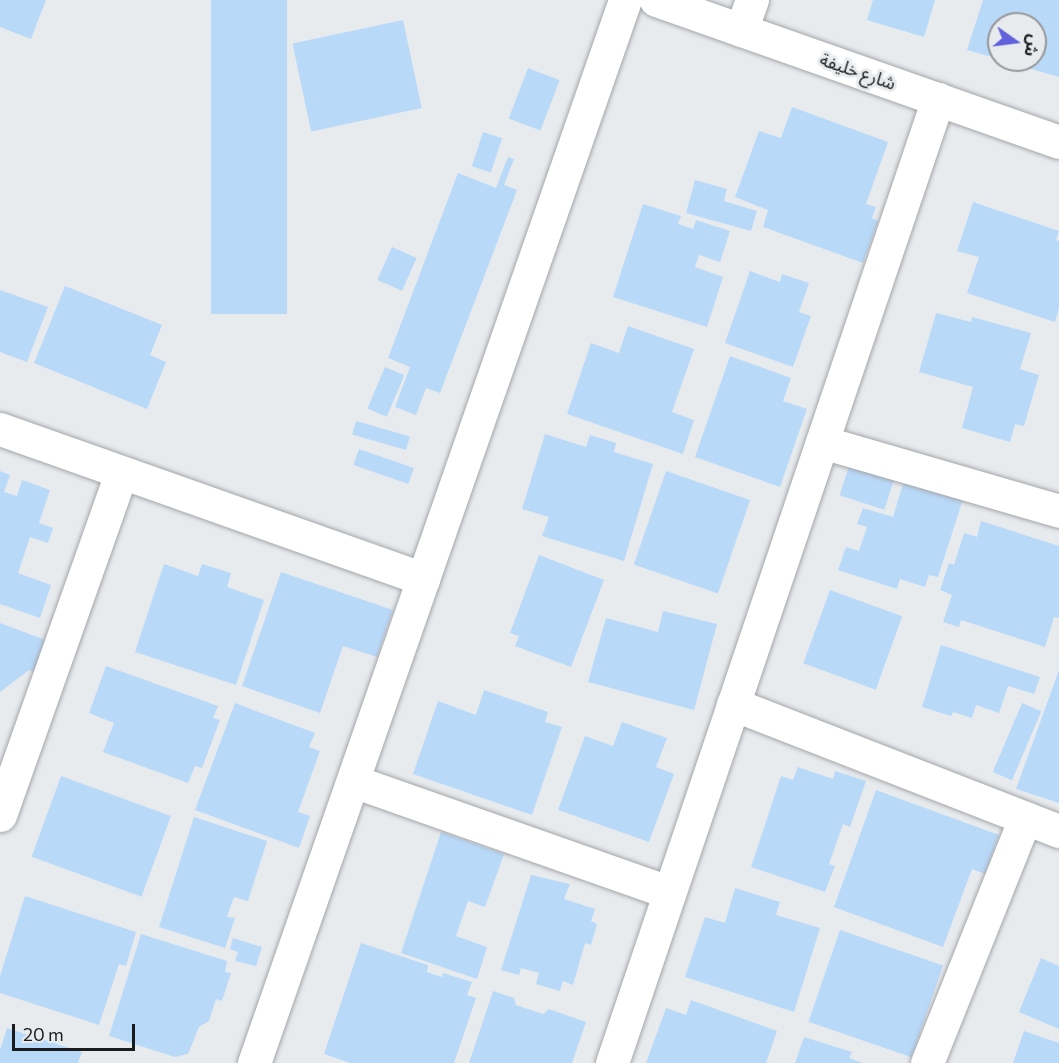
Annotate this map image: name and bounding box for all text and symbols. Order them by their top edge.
north arrow [987,12,1047,72]
text: ش [1021,33,1045,59]
street label: شارع خليفة [817,48,899,94]
scale bar [15,1012,138,1050]
text: 20 m [23,1023,64,1045]

